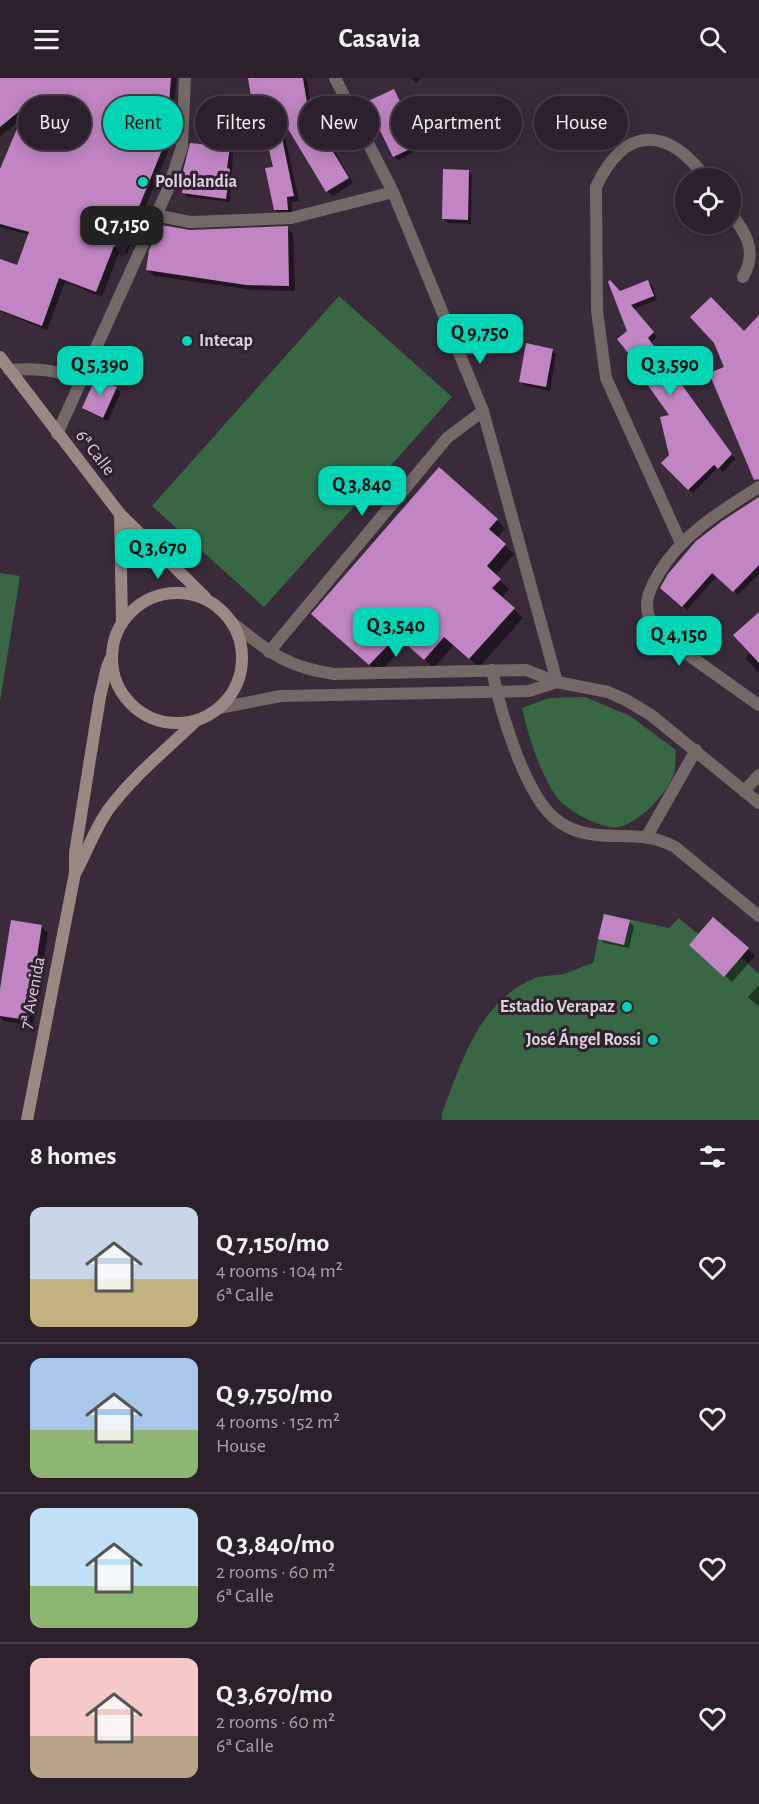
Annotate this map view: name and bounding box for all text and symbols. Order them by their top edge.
icon: menu [30,23,63,56]
icon: search [696,23,729,56]
text: Casavia [338,25,421,52]
chip: Buy [18,96,91,150]
chip: Rent [103,96,183,150]
chip: Filters [195,96,287,150]
chip: New [299,96,379,150]
chip: Apartment [391,96,522,150]
chip: House [534,96,628,150]
map controls [675,168,741,234]
button: locate [675,168,741,234]
place label: Pollolandia [155,173,238,191]
marker: Pollolandia [136,175,150,189]
pin: Q 7,150 [67,206,177,257]
text: Q 7,150 [94,215,150,235]
pin: Q 9,750 [425,314,535,365]
text: Q 9,750 [451,323,509,343]
place label: Intecap [199,332,253,350]
marker: Intecap [180,334,194,348]
pin: Q 5,390 [45,346,155,397]
pin: Q 3,590 [615,346,725,397]
text: Q 5,390 [71,355,129,375]
text: Q 3,590 [641,355,699,375]
street label: 6ª Calle [72,427,118,479]
pin: Q 3,840 [307,466,417,517]
text: Q 3,840 [332,475,392,495]
pin: Q 3,670 [103,529,213,580]
text: Q 3,670 [129,538,187,558]
pin: Q 3,540 [341,607,451,658]
text: Q 3,540 [367,616,425,636]
pin: Q 4,150 [624,616,734,667]
text: Q 4,150 [651,625,707,645]
street label: 7ª Avenida [17,955,49,1031]
place label: Estadio Verapaz [500,998,615,1016]
marker: Estadio Verapaz [620,1000,634,1014]
place label: José Ángel Rossi [526,1028,641,1049]
marker: José Ángel Rossi [646,1033,660,1047]
icon: filters [696,1140,729,1173]
text: 8 homes [30,1143,117,1169]
text: Q 7,150/mo [216,1230,329,1256]
icon: home [78,1231,150,1303]
icon: heart [696,1251,729,1284]
text: 4 rooms · 104 m² [216,1261,343,1281]
text: 6ª Calle [216,1285,274,1305]
text: Q 9,750/mo [216,1381,333,1407]
icon: home [78,1382,150,1454]
icon: heart [696,1402,729,1435]
text: 4 rooms · 152 m² [216,1412,340,1432]
text: House [216,1436,266,1456]
text: Q 3,840/mo [216,1531,335,1557]
icon: home [78,1532,150,1604]
icon: heart [696,1552,729,1585]
text: 2 rooms · 60 m² [216,1562,335,1582]
text: 6ª Calle [216,1586,274,1606]
text: Q 3,670/mo [216,1681,333,1707]
icon: home [78,1682,150,1754]
icon: heart [696,1702,729,1735]
text: 2 rooms · 60 m² [216,1712,335,1732]
text: 6ª Calle [216,1736,274,1756]

